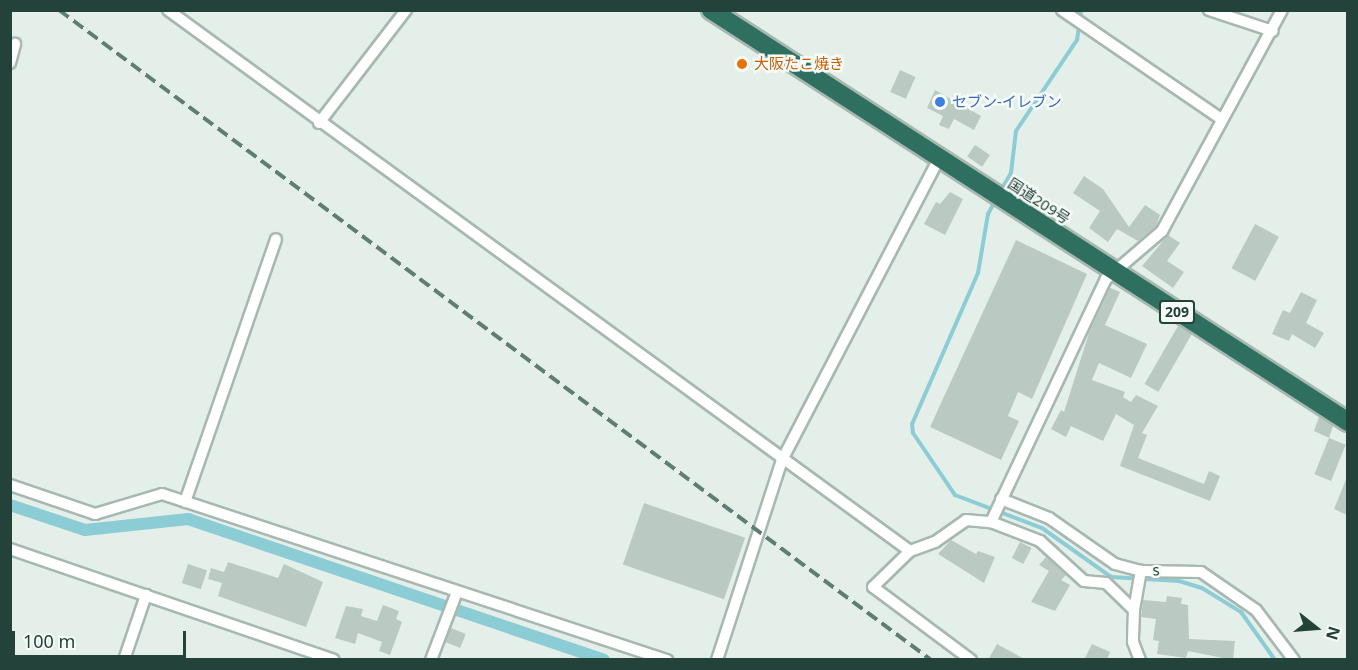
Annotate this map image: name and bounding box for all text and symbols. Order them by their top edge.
place label: 大阪たこ焼き [754,55,844,73]
marker: 大阪たこ焼き [735,57,749,71]
place label: セブン-イレブン [952,93,1062,111]
marker: セブン-イレブン [933,95,947,109]
street label: 国道209号 [1004,174,1074,228]
road number: 209 [1158,301,1196,323]
street label: s [1152,561,1160,579]
north arrow [1286,598,1346,658]
scale bar [15,619,189,657]
text: N [1321,624,1346,643]
text: 100 m [23,629,75,653]

